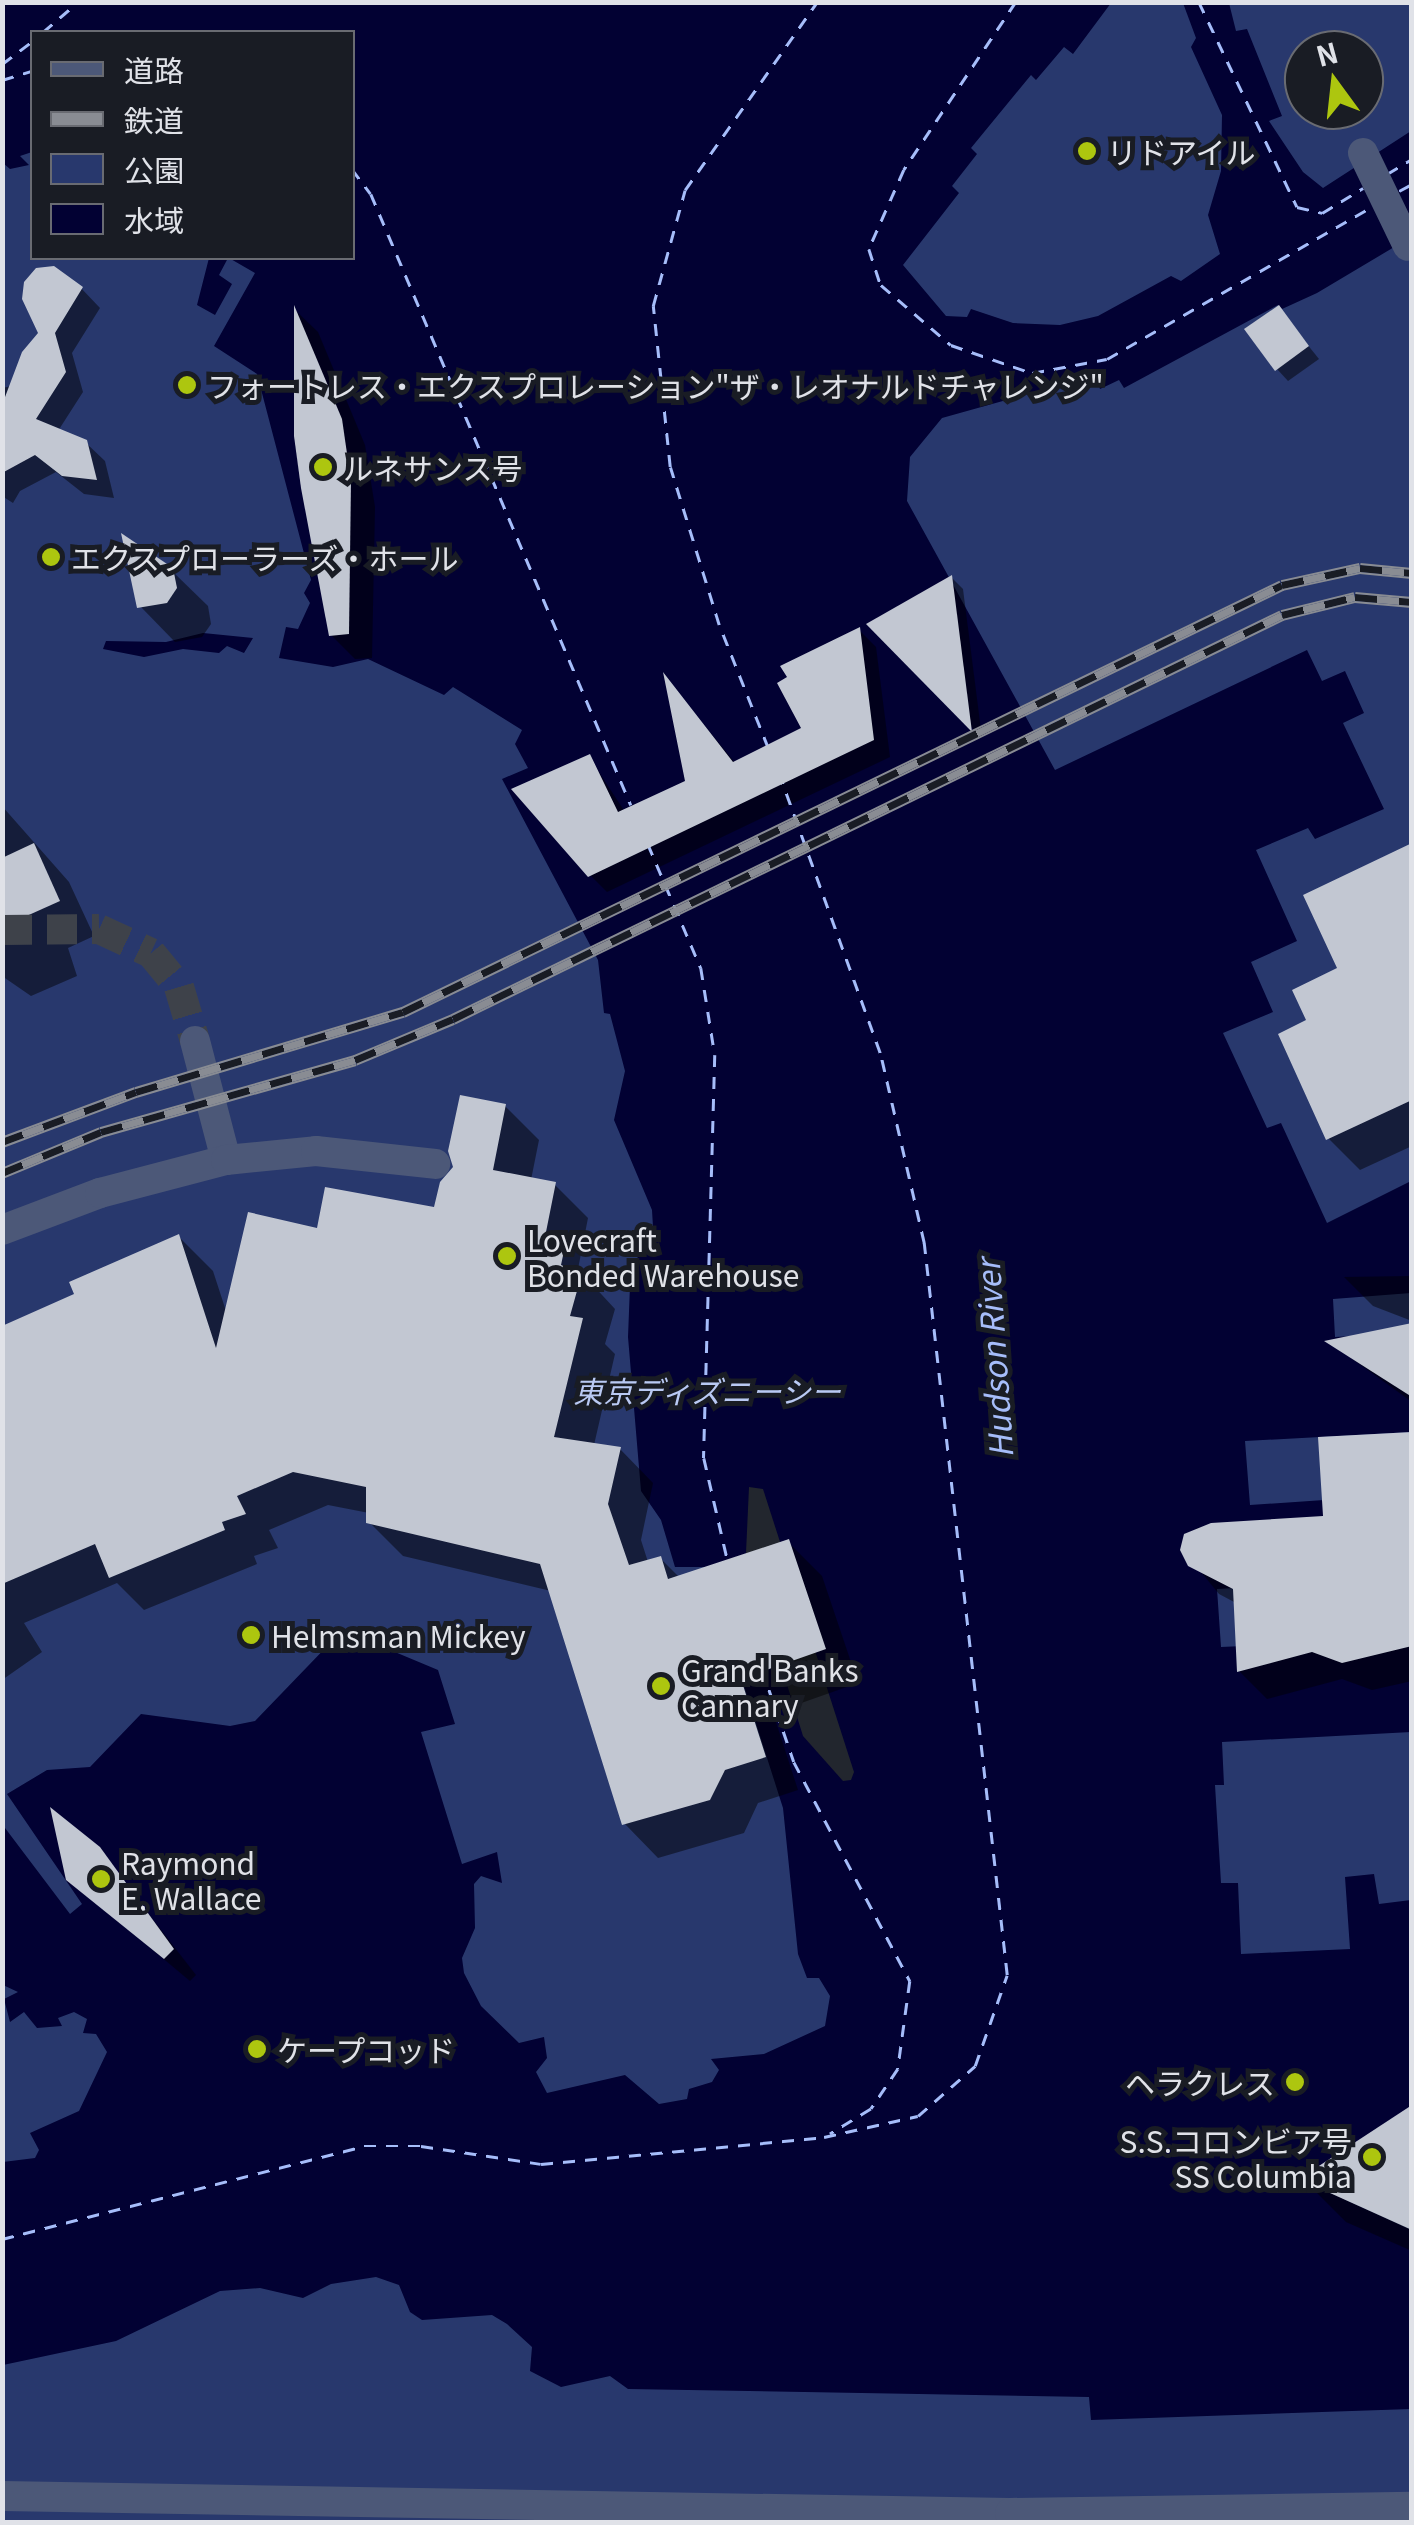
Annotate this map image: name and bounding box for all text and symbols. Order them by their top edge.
legend [30,30,355,260]
north arrow [1284,30,1384,130]
text: N [1311,31,1342,75]
text: 道路 [124,47,184,91]
text: 鉄道 [124,97,184,141]
place label: リドアイル [1107,133,1257,169]
marker: リドアイル [1076,140,1098,162]
text: 公園 [124,147,184,191]
text: 水域 [124,197,184,241]
place label: フォートレス・エクスプロレーション"ザ・レオナルドチャレンジ" [207,367,1105,403]
marker: フォートレス・エクスプロレーション"ザ・レオナルドチャレンジ" [176,374,198,396]
place label: ルネサンス号 [343,449,523,485]
marker: ルネサンス号 [312,456,334,478]
place label: エクスプローラーズ・ホール [71,539,461,575]
marker: エクスプローラーズ・ホール [40,546,62,568]
place label: Lovecraft Bonded Warehouse [527,1221,799,1292]
marker: Lovecraft Bonded Warehouse [496,1245,518,1267]
water label: Hudson River [967,1258,1019,1460]
park label: 東京ディズニーシー [572,1372,842,1408]
place label: Helmsman Mickey [271,1617,526,1653]
marker: Helmsman Mickey [240,1624,262,1646]
place label: Grand Banks Cannary [681,1651,858,1722]
marker: Grand Banks Cannary [650,1675,672,1697]
place label: Raymond E. Wallace [121,1844,261,1914]
marker: Raymond E. Wallace [90,1868,112,1890]
place label: ケープコッド [277,2031,457,2067]
marker: ケープコッド [246,2038,268,2060]
place label: ヘラクレス [1125,2064,1275,2100]
marker: ヘラクレス [1284,2071,1306,2093]
place label: S.S.コロンビア号 SS Columbia [1120,2122,1352,2192]
marker: S.S.コロンビア号 SS Columbia [1361,2146,1383,2168]

